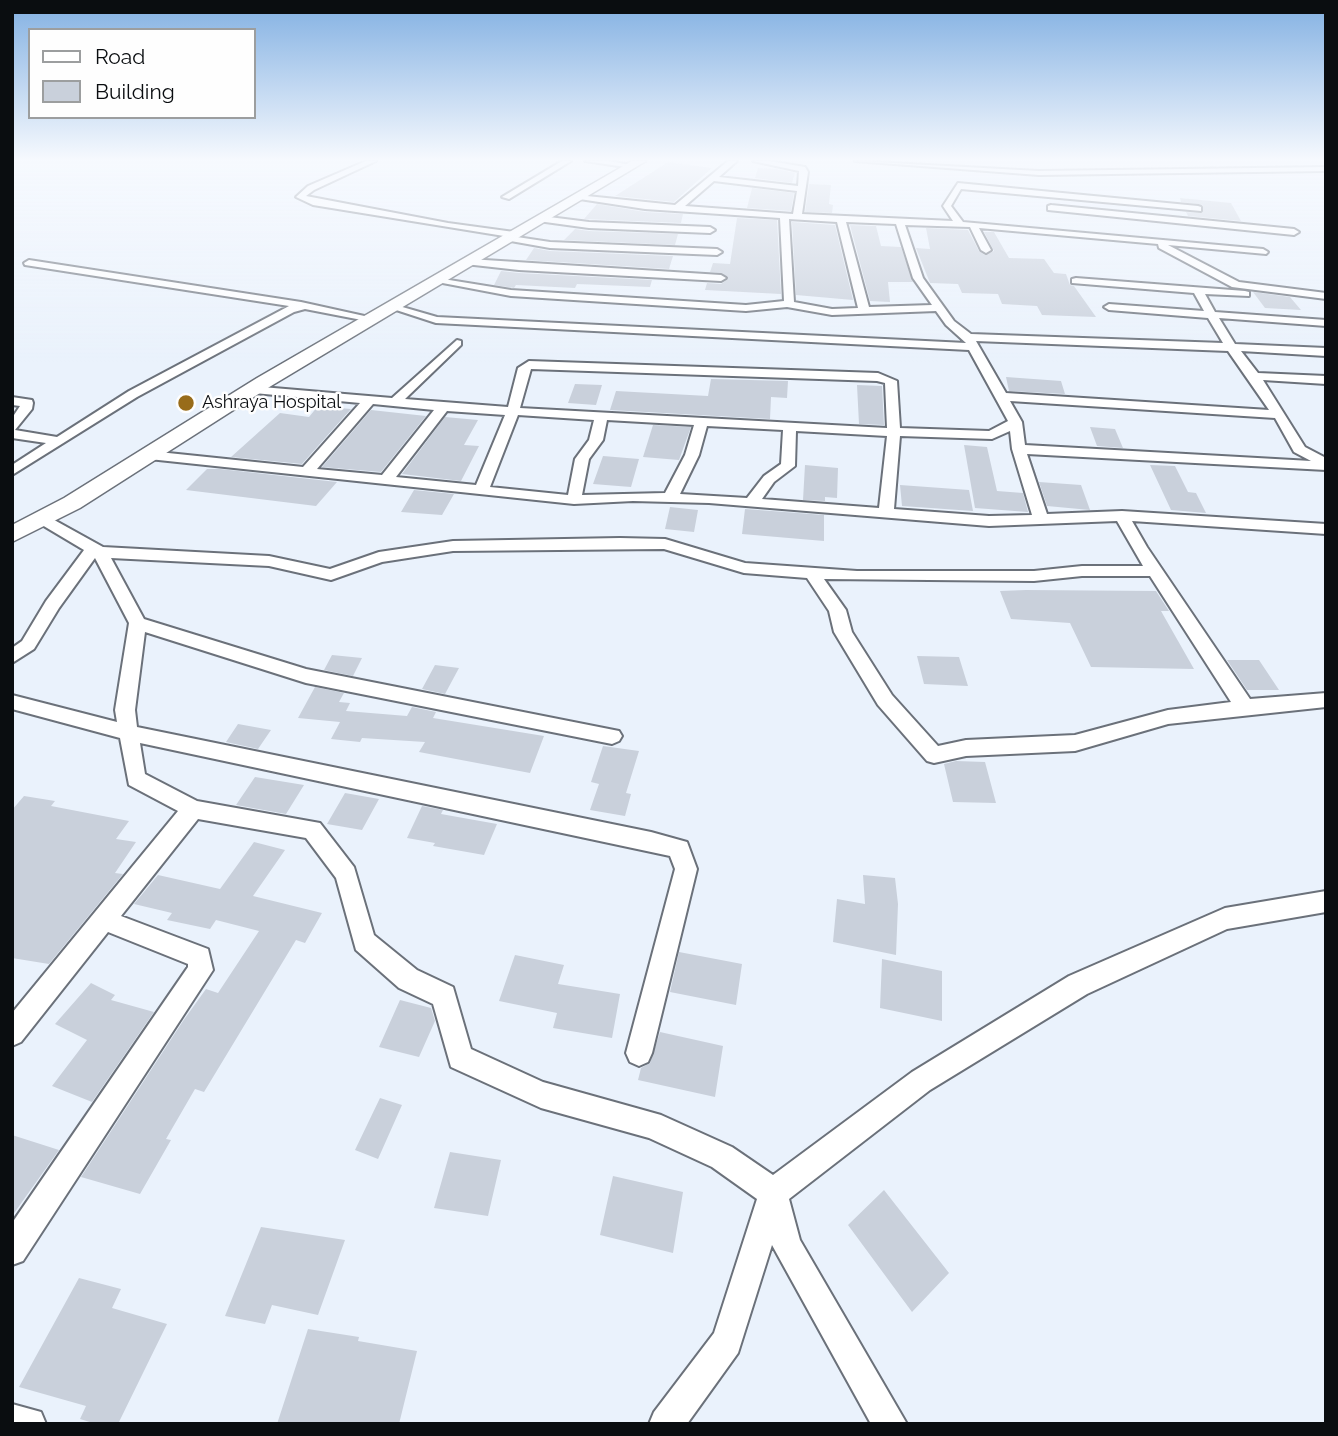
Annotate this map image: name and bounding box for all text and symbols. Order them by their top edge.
legend [28,28,256,119]
text: Road [95,44,145,69]
text: Building [95,79,175,104]
place label: Ashraya Hospital [202,392,341,414]
marker: Ashraya Hospital [176,393,196,413]

